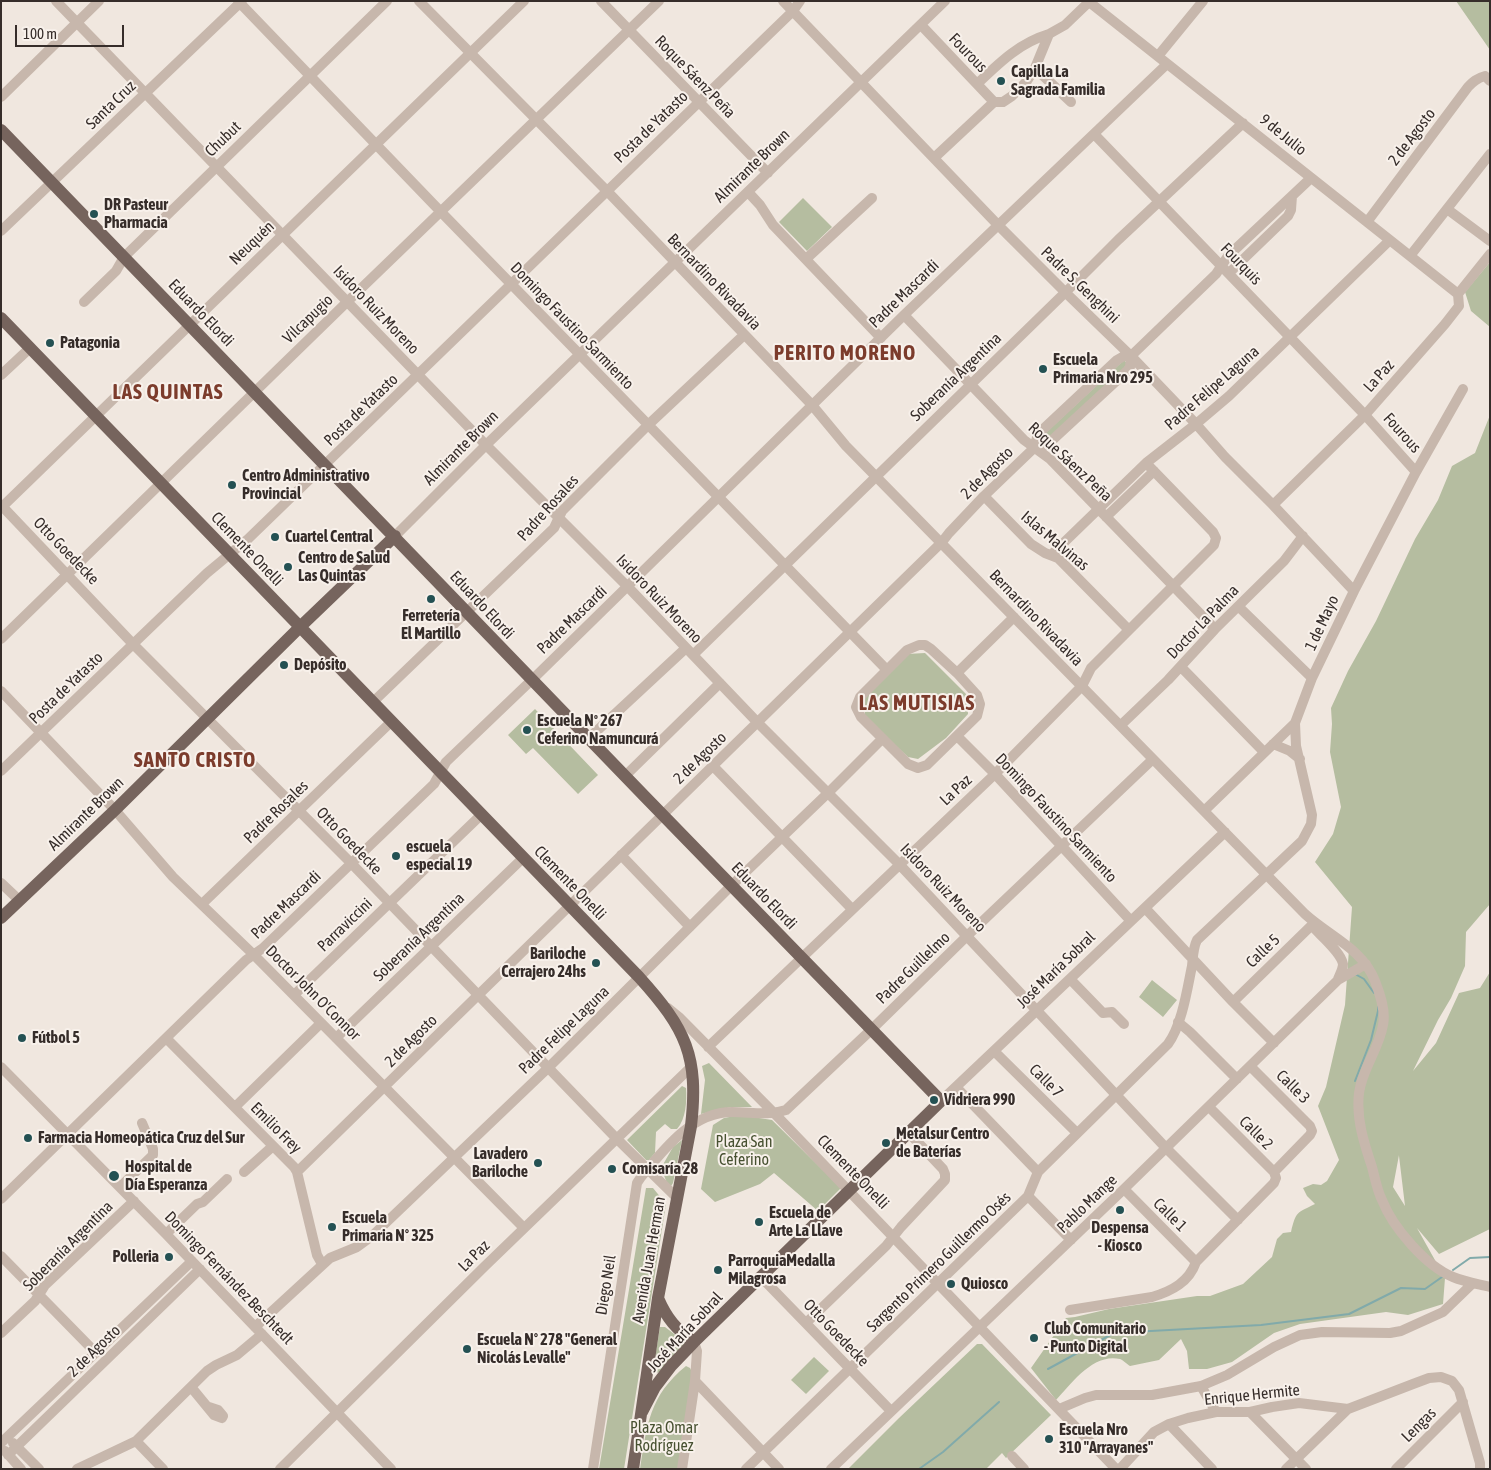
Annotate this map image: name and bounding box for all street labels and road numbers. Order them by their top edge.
street label: Fourous [945,29,991,77]
street label: Roque Sáenz Peña [651,32,739,122]
street label: Santa Cruz [82,77,140,133]
street label: Posta de Yatasto [610,87,692,167]
street label: 2 de Agosto [1384,105,1440,169]
street label: 9 de Julio [1256,110,1310,160]
street label: Chubut [201,117,245,161]
street label: Almirante Brown [710,125,794,207]
street label: Neuquén [226,217,278,269]
street label: Bernardino Rivadavia [663,230,765,334]
street label: Fourquis [1216,239,1266,289]
street label: Padre S. Genghini [1037,243,1123,327]
street label: Padre Mascardi [865,256,943,332]
street label: Domingo Faustino Sarmiento [506,258,638,394]
street label: Isidoro Ruiz Moreno [329,262,423,358]
street label: Eduardo Elordi [164,275,238,351]
street label: Vilcapugio [279,290,337,348]
street label: Soberanía Argentina [906,329,1006,425]
street label: Padre Felipe Laguna [1161,342,1263,434]
street label: La Paz [1360,356,1398,396]
street label: Posta de Yatasto [320,370,402,450]
street label: Almirante Brown [420,407,502,489]
street label: Fourous [1379,409,1425,457]
street label: Roque Sáenz Peña [1024,418,1116,506]
street label: 2 de Agosto [957,443,1017,503]
street label: Padre Rosales [513,471,583,545]
street label: Islas Malvinas [1017,507,1093,575]
street label: Clemente Onelli [207,508,287,590]
street label: Otto Goedecke [29,513,103,589]
street label: Isidoro Ruiz Moreno [612,551,706,647]
street label: Bernardino Rivadavia [985,566,1087,670]
street label: Eduardo Elordi [446,567,518,643]
street label: Doctor La Palma [1163,581,1243,663]
street label: Padre Mascardi [533,582,611,658]
street label: 1 de Mayo [1301,592,1343,654]
street label: Posta de Yatasto [25,648,107,728]
street label: 2 de Agosto [669,728,731,788]
street label: Domingo Faustino Sarmiento [991,749,1121,887]
street label: La Paz [936,771,976,809]
street label: Almirante Brown [44,773,128,855]
street label: Padre Rosales [240,777,312,847]
street label: Otto Goedecke [312,803,386,879]
street label: Isidoro Ruiz Moreno [896,840,990,936]
street label: Clemente Onelli [530,842,610,924]
street label: Eduardo Elordi [727,858,801,934]
street label: Padre Mascardi [247,867,325,943]
street label: Soberanía Argentina [369,889,469,985]
street label: Parraviccini [314,894,376,956]
street label: Padre Guillelmo [872,928,954,1008]
street label: José María Sobral [1013,928,1099,1012]
street label: Calle 5 [1242,930,1284,972]
street label: Doctor John O'Connor [262,942,364,1044]
street label: Padre Felipe Laguna [515,982,613,1078]
street label: 2 de Agosto [381,1011,441,1071]
street label: Calle 7 [1025,1060,1067,1102]
street label: Calle 3 [1272,1066,1314,1108]
street label: Emilio Frey [247,1099,305,1157]
street label: Calle 2 [1235,1112,1277,1154]
street label: Clemente Onelli [813,1131,893,1213]
street label: Pablo Mange [1053,1171,1121,1237]
street label: Sargento Primero Guillermo Osés [863,1188,1015,1336]
street label: Calle 1 [1149,1194,1191,1236]
street label: Avenida Juan Herman [628,1195,670,1325]
street label: Soberanía Argentina [19,1197,117,1295]
street label: Domingo Fernández Beschtedt [160,1207,298,1349]
street label: La Paz [454,1236,494,1276]
street label: Diego Neil [592,1253,620,1317]
street label: José María Sobral [643,1288,727,1376]
street label: Otto Goedecke [799,1295,873,1371]
street label: 2 de Agosto [63,1321,125,1381]
street label: Enrique Hermite [1203,1380,1301,1410]
street label: Lengas [1398,1404,1440,1446]

